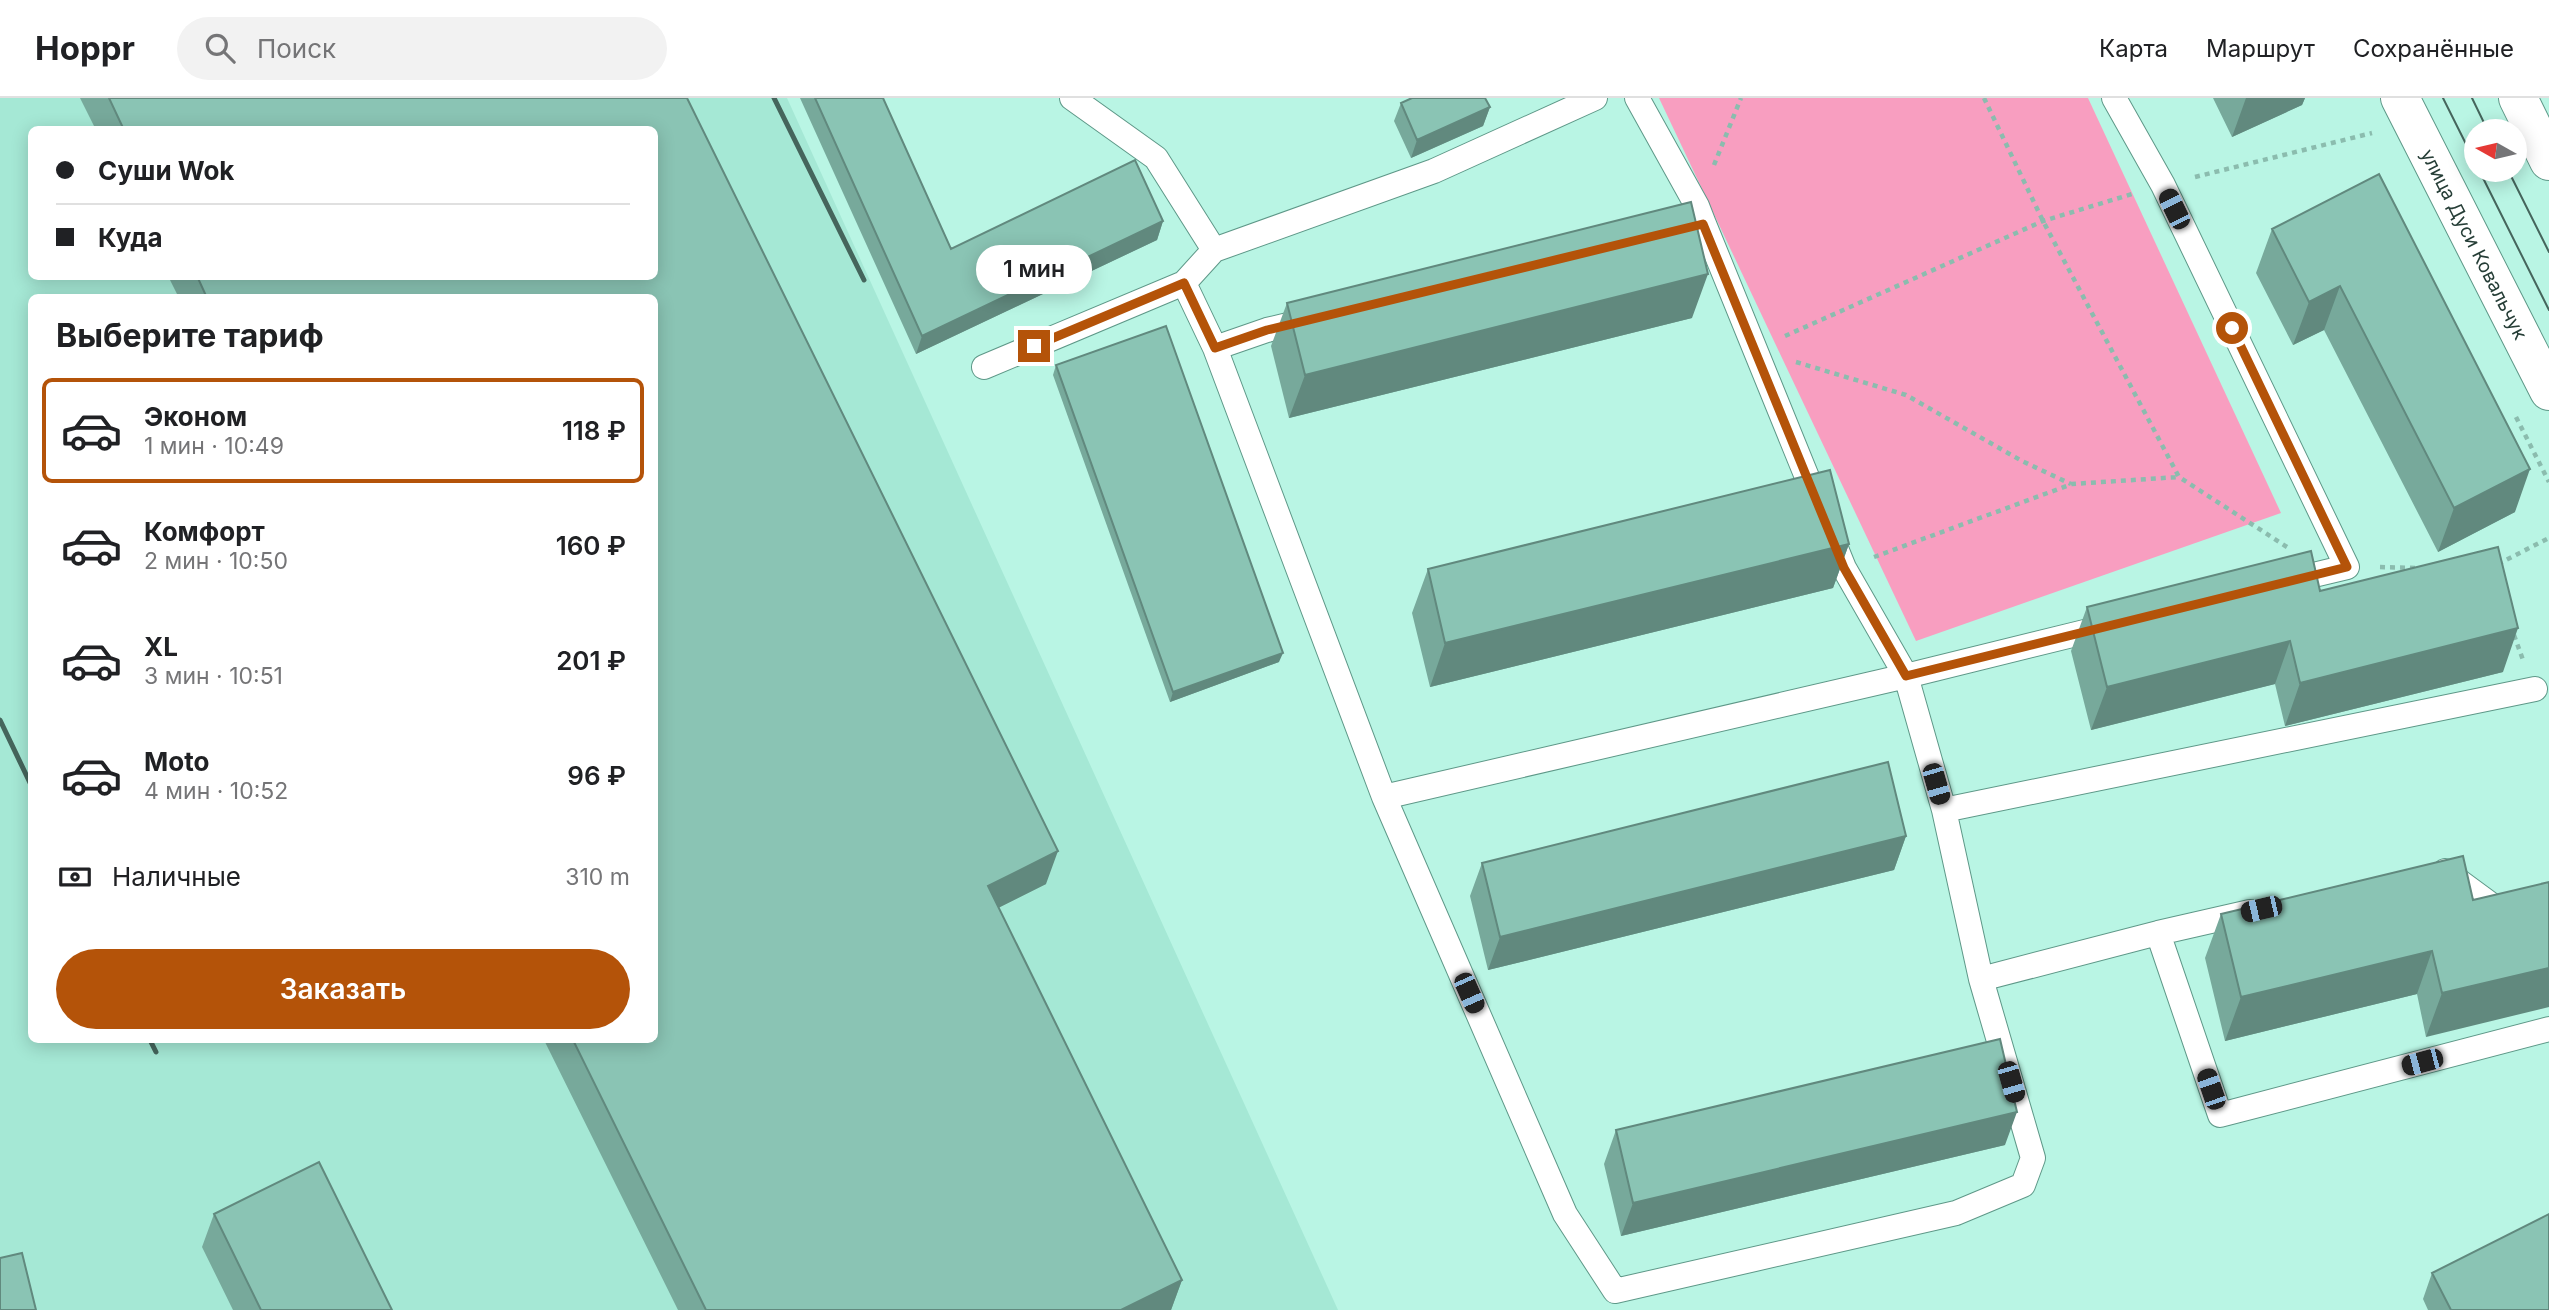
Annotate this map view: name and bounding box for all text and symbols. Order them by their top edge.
search box [177,17,667,80]
text: Hoppr [35,28,135,68]
icon: search [201,29,239,67]
text: Поиск [257,33,336,64]
text: Карта [2099,34,2168,63]
text: Маршрут [2206,34,2315,63]
text: Сохранённые [2353,34,2514,63]
north arrow [2464,119,2527,182]
map controls [2464,119,2527,182]
street label: улица Дуси Ковальчук [2416,145,2533,344]
text: Суши Wok [98,155,234,186]
car [2156,186,2193,232]
text: Куда [98,222,163,253]
callout: 1 мин [976,244,1092,294]
text: 1 мин [1003,255,1065,283]
route start [2216,312,2248,344]
text: Выберите тариф [56,316,324,355]
route end [1018,330,1050,362]
icon: car [60,399,123,462]
text: Эконом [144,401,247,432]
text: 118 ₽ [562,415,626,446]
text: 1 мин · 10:49 [144,432,284,460]
icon: car [60,514,123,577]
text: Комфорт [144,516,265,547]
text: 160 ₽ [556,530,626,561]
text: 2 мин · 10:50 [144,547,288,575]
icon: car [60,629,123,692]
text: XL [144,631,178,662]
text: 201 ₽ [556,645,626,676]
text: 3 мин · 10:51 [144,662,283,690]
icon: car [60,744,123,807]
text: Moto [144,746,209,777]
text: 96 ₽ [567,760,626,791]
car [1921,761,1952,807]
text: 4 мин · 10:52 [144,777,288,805]
icon: cash [56,858,94,896]
text: Наличные [112,861,241,892]
text: 310 m [565,863,630,891]
car [2239,894,2284,924]
button: Заказать [56,949,630,1029]
car [1451,970,1488,1016]
car [2399,1046,2446,1078]
car [1996,1059,2027,1105]
car [2195,1066,2228,1112]

